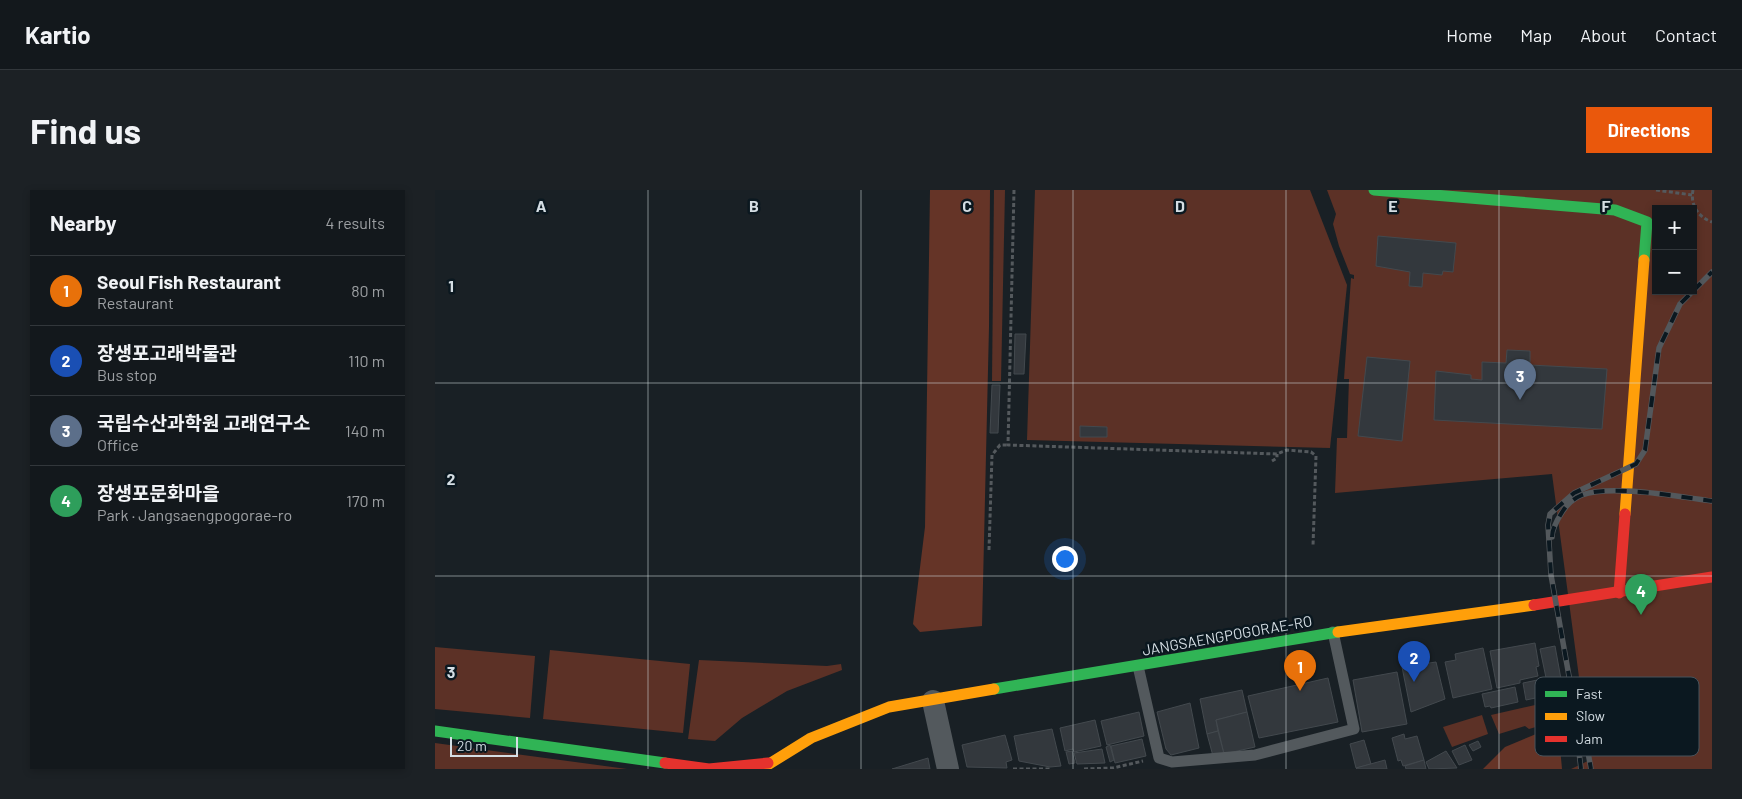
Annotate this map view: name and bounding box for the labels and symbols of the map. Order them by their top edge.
text: A [536,196,547,215]
text: B [749,196,759,215]
text: C [962,196,972,215]
text: D [1175,196,1185,215]
text: E [1388,196,1398,215]
text: F [1602,196,1611,215]
text: 1 [448,276,454,295]
pin: 3 [1504,359,1536,400]
text: 2 [447,469,456,488]
your location [1052,546,1078,572]
pin: 4 [1625,574,1657,615]
street label: JANGSAENGPOGORAE-RO [1141,611,1313,659]
pin: 2 [1398,641,1430,682]
pin: 1 [1284,650,1316,691]
text: 3 [447,662,455,681]
legend [1535,677,1699,756]
text: Fast [1576,685,1602,702]
text: Slow [1576,707,1605,724]
text: Jam [1576,730,1603,747]
scale bar [450,734,517,757]

